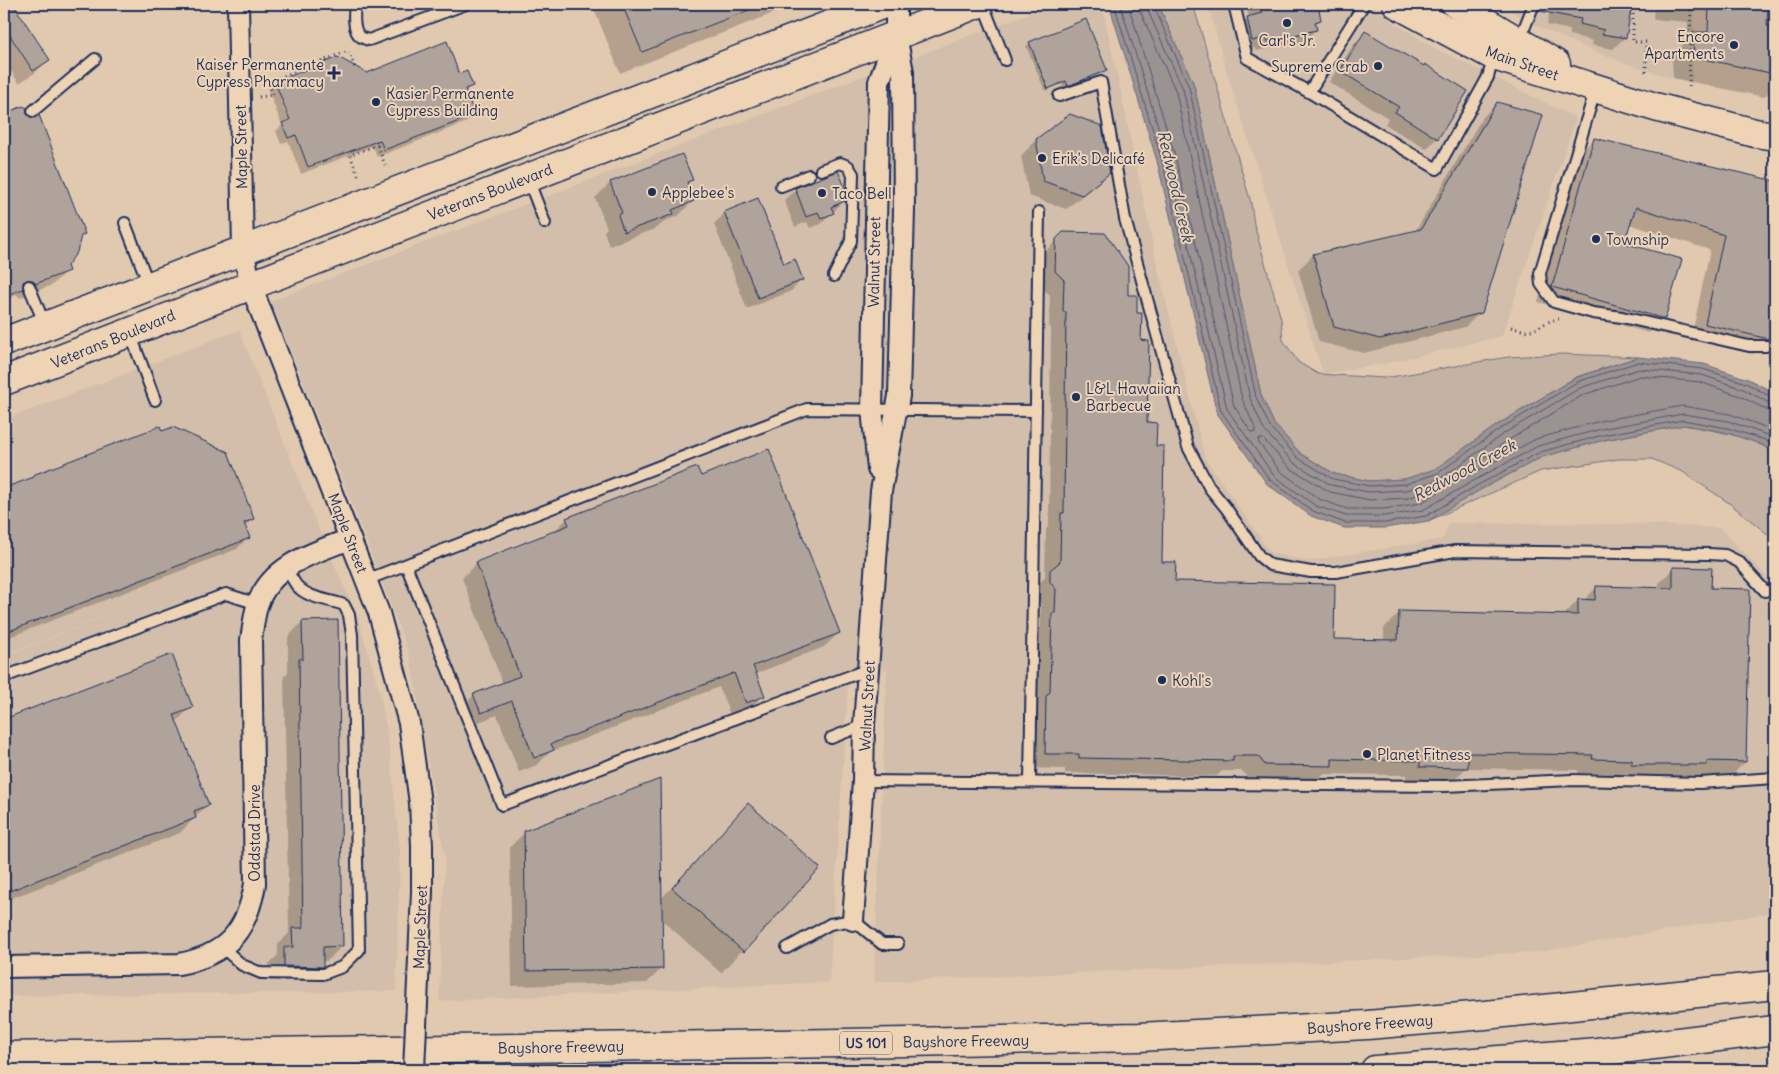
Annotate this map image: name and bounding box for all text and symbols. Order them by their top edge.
marker: Carl's Jr. [1281,17,1293,29]
place label: Encore Apartments [1644,27,1724,63]
place label: Carl's Jr. [1258,31,1316,50]
marker: Encore Apartments [1728,39,1740,51]
street label: Main Street [1483,42,1561,84]
place label: Kaiser Permanente Cypress Pharmacy [196,55,324,91]
place label: Supreme Crab [1271,57,1368,76]
marker: Supreme Crab [1372,60,1384,72]
marker: Kaiser Permanente Cypress Pharmacy [328,67,340,79]
place label: Kasier Permanente Cypress Building [386,84,514,120]
marker: Kasier Permanente Cypress Building [370,96,382,108]
street label: Maple Street [231,105,251,189]
water label: Redwood Creek [1153,128,1199,245]
place label: Erik's Delicafé [1052,149,1145,168]
marker: Erik's Delicafé [1036,152,1048,164]
street label: Veterans Boulevard [425,159,555,225]
place label: Applebee's [662,183,734,202]
place label: Taco Bell [832,184,892,203]
marker: Applebee's [646,186,658,198]
marker: Taco Bell [816,187,828,199]
street label: Walnut Street [864,216,884,308]
place label: Township [1606,230,1669,249]
marker: Township [1590,233,1602,245]
street label: Veterans Boulevard [48,305,178,373]
place label: L&L Hawaiian Barbecue [1086,379,1181,415]
marker: L&L Hawaiian Barbecue [1070,391,1082,403]
water label: Redwood Creek [1409,434,1520,505]
street label: Maple Street [324,490,372,576]
street label: Walnut Street [855,660,879,752]
place label: Kohl's [1172,671,1211,690]
marker: Kohl's [1156,674,1168,686]
place label: Planet Fitness [1377,745,1471,764]
marker: Planet Fitness [1361,748,1373,760]
street label: Oddstad Drive [245,784,264,882]
street label: Maple Street [409,885,431,969]
street label: Bayshore Freeway [1306,1010,1434,1038]
street label: Bayshore Freeway [903,1030,1029,1052]
road number: US 101 [840,1032,892,1054]
street label: Bayshore Freeway [498,1036,624,1058]

